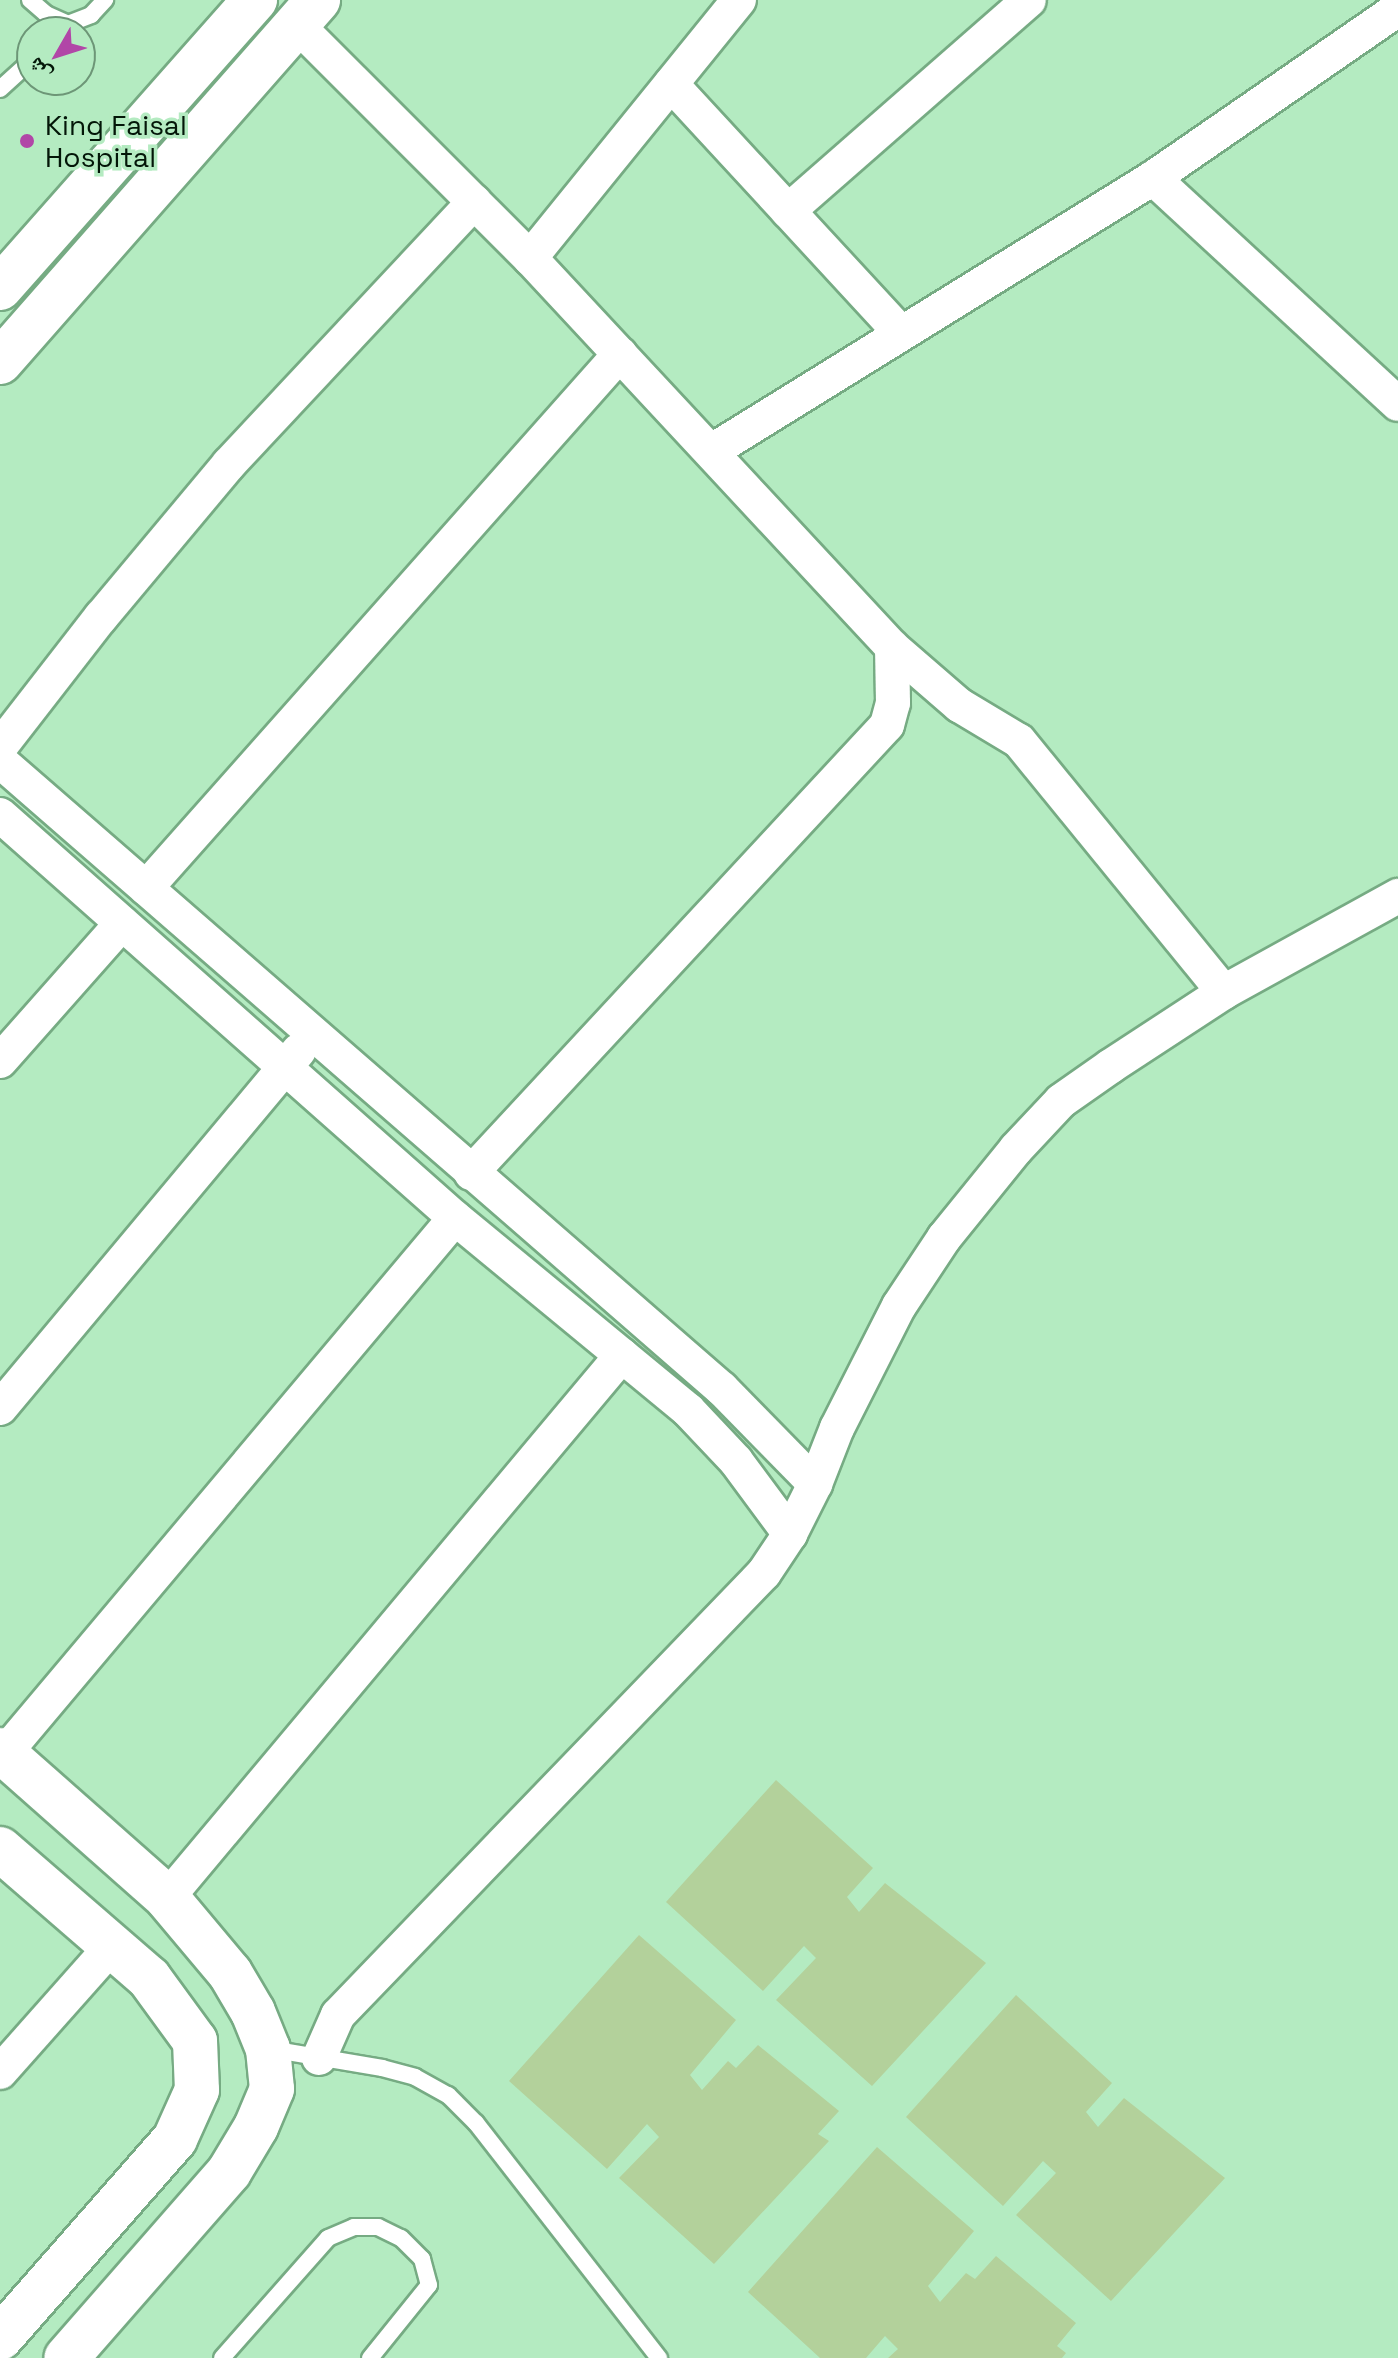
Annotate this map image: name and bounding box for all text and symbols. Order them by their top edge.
north arrow [16,16,96,96]
text: ش [21,52,57,88]
place label: King Faisal Hospital [45,108,187,174]
marker: King Faisal Hospital [16,130,38,152]

